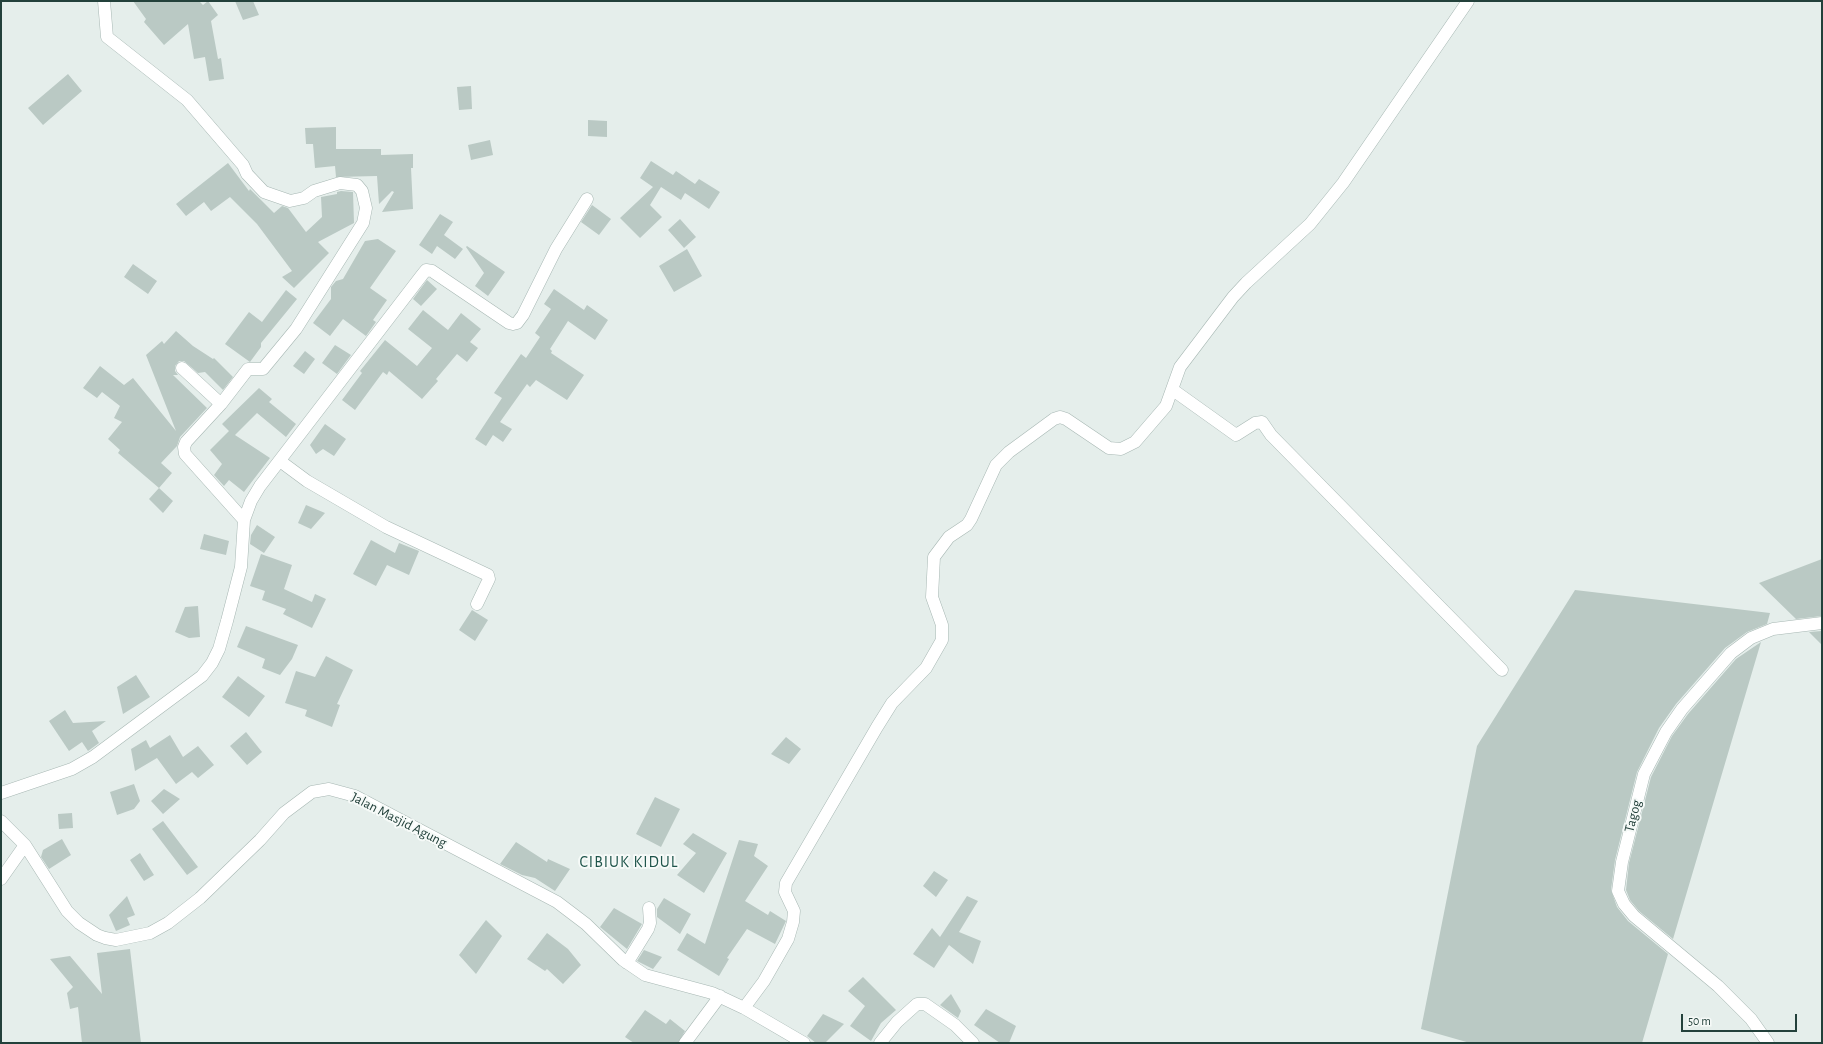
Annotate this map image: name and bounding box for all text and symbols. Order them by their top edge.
street label: Jalan Masjid Agung [348,789,450,851]
street label: Tagog [1621,798,1645,834]
district label: CIBIUK KIDUL [580,852,678,872]
scale bar [1683,1006,1799,1032]
text: 50 m [1688,1015,1711,1027]

